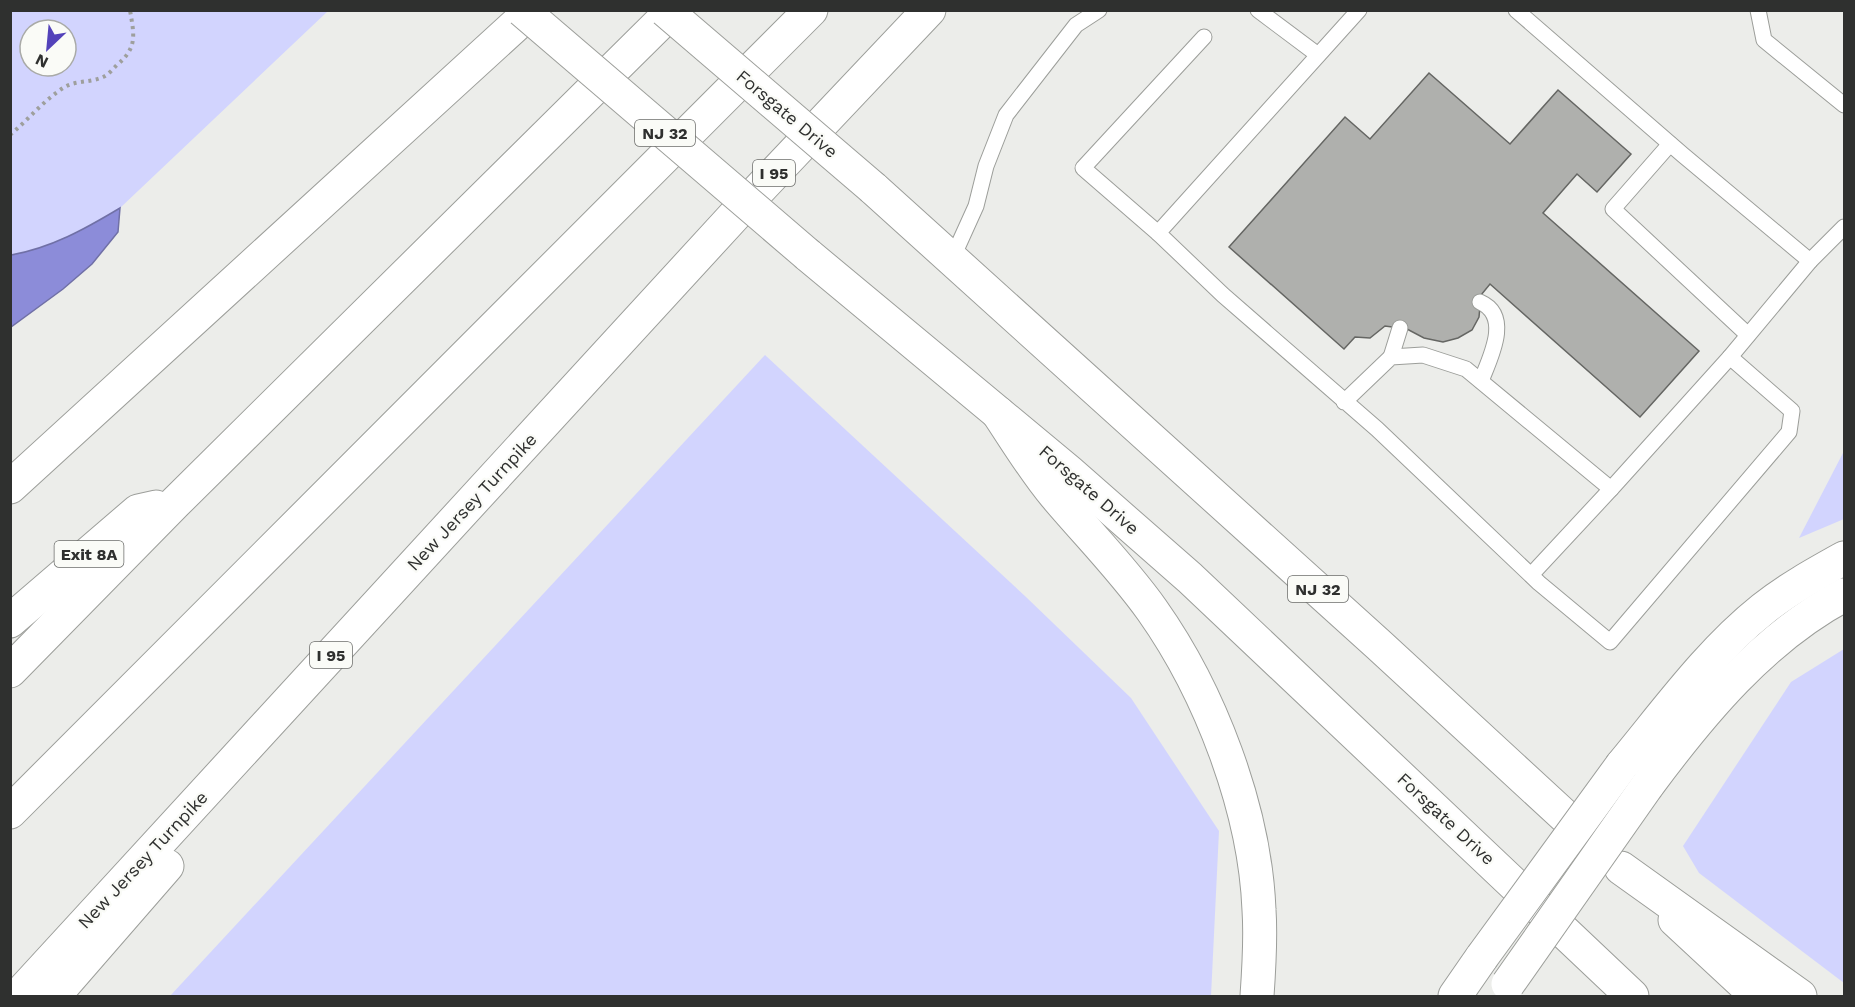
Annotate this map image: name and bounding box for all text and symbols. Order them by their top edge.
north arrow [18,18,78,78]
text: N [32,50,51,72]
street label: Forsgate Drive [733,65,842,162]
road number: NJ 32 [635,120,695,146]
road number: I 95 [753,160,795,186]
street label: New Jersey Turnpike [402,428,541,575]
street label: Forsgate Drive [1035,441,1144,539]
road number: Exit 8A [54,541,124,567]
road number: NJ 32 [1288,576,1348,602]
road number: I 95 [310,642,352,668]
street label: Forsgate Drive [1393,768,1499,869]
street label: New Jersey Turnpike [73,786,212,933]

